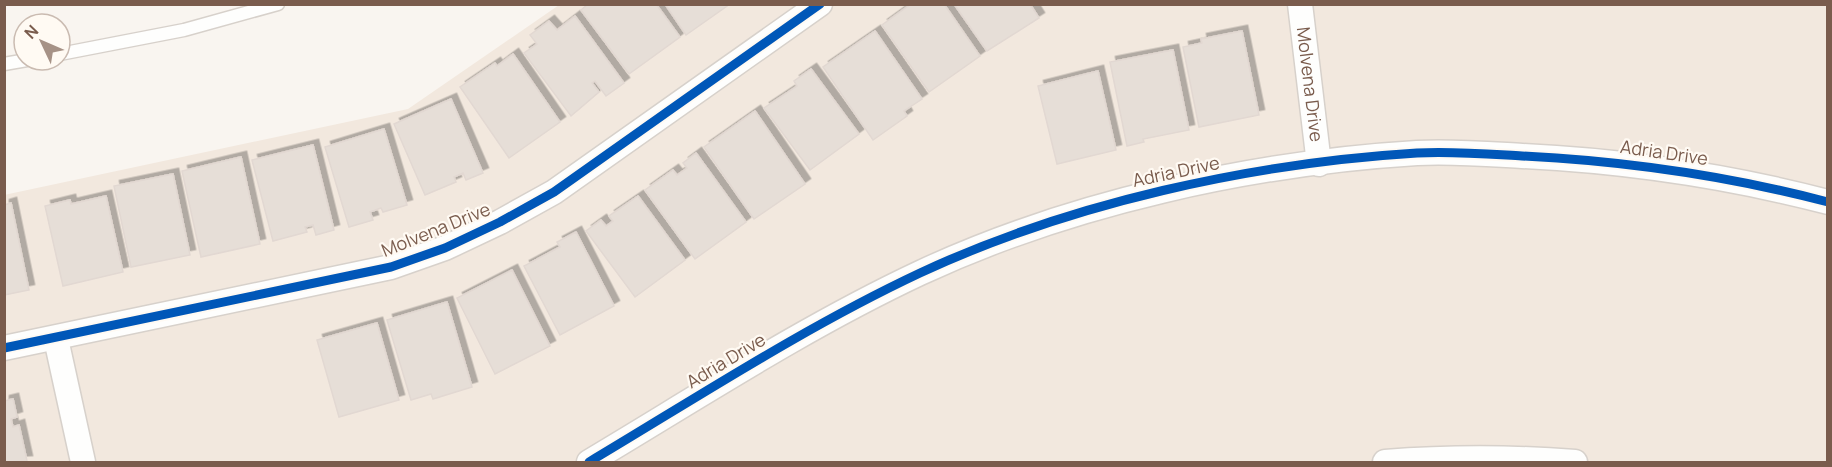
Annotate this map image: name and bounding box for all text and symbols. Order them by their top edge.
north arrow [12,12,72,72]
text: N [19,20,43,43]
street label: Molvena Drive [1292,26,1329,143]
street label: Adria Drive [1619,134,1710,170]
street label: Adria Drive [1130,150,1222,192]
street label: Molvena Drive [378,196,494,262]
street label: Adria Drive [681,327,770,393]

